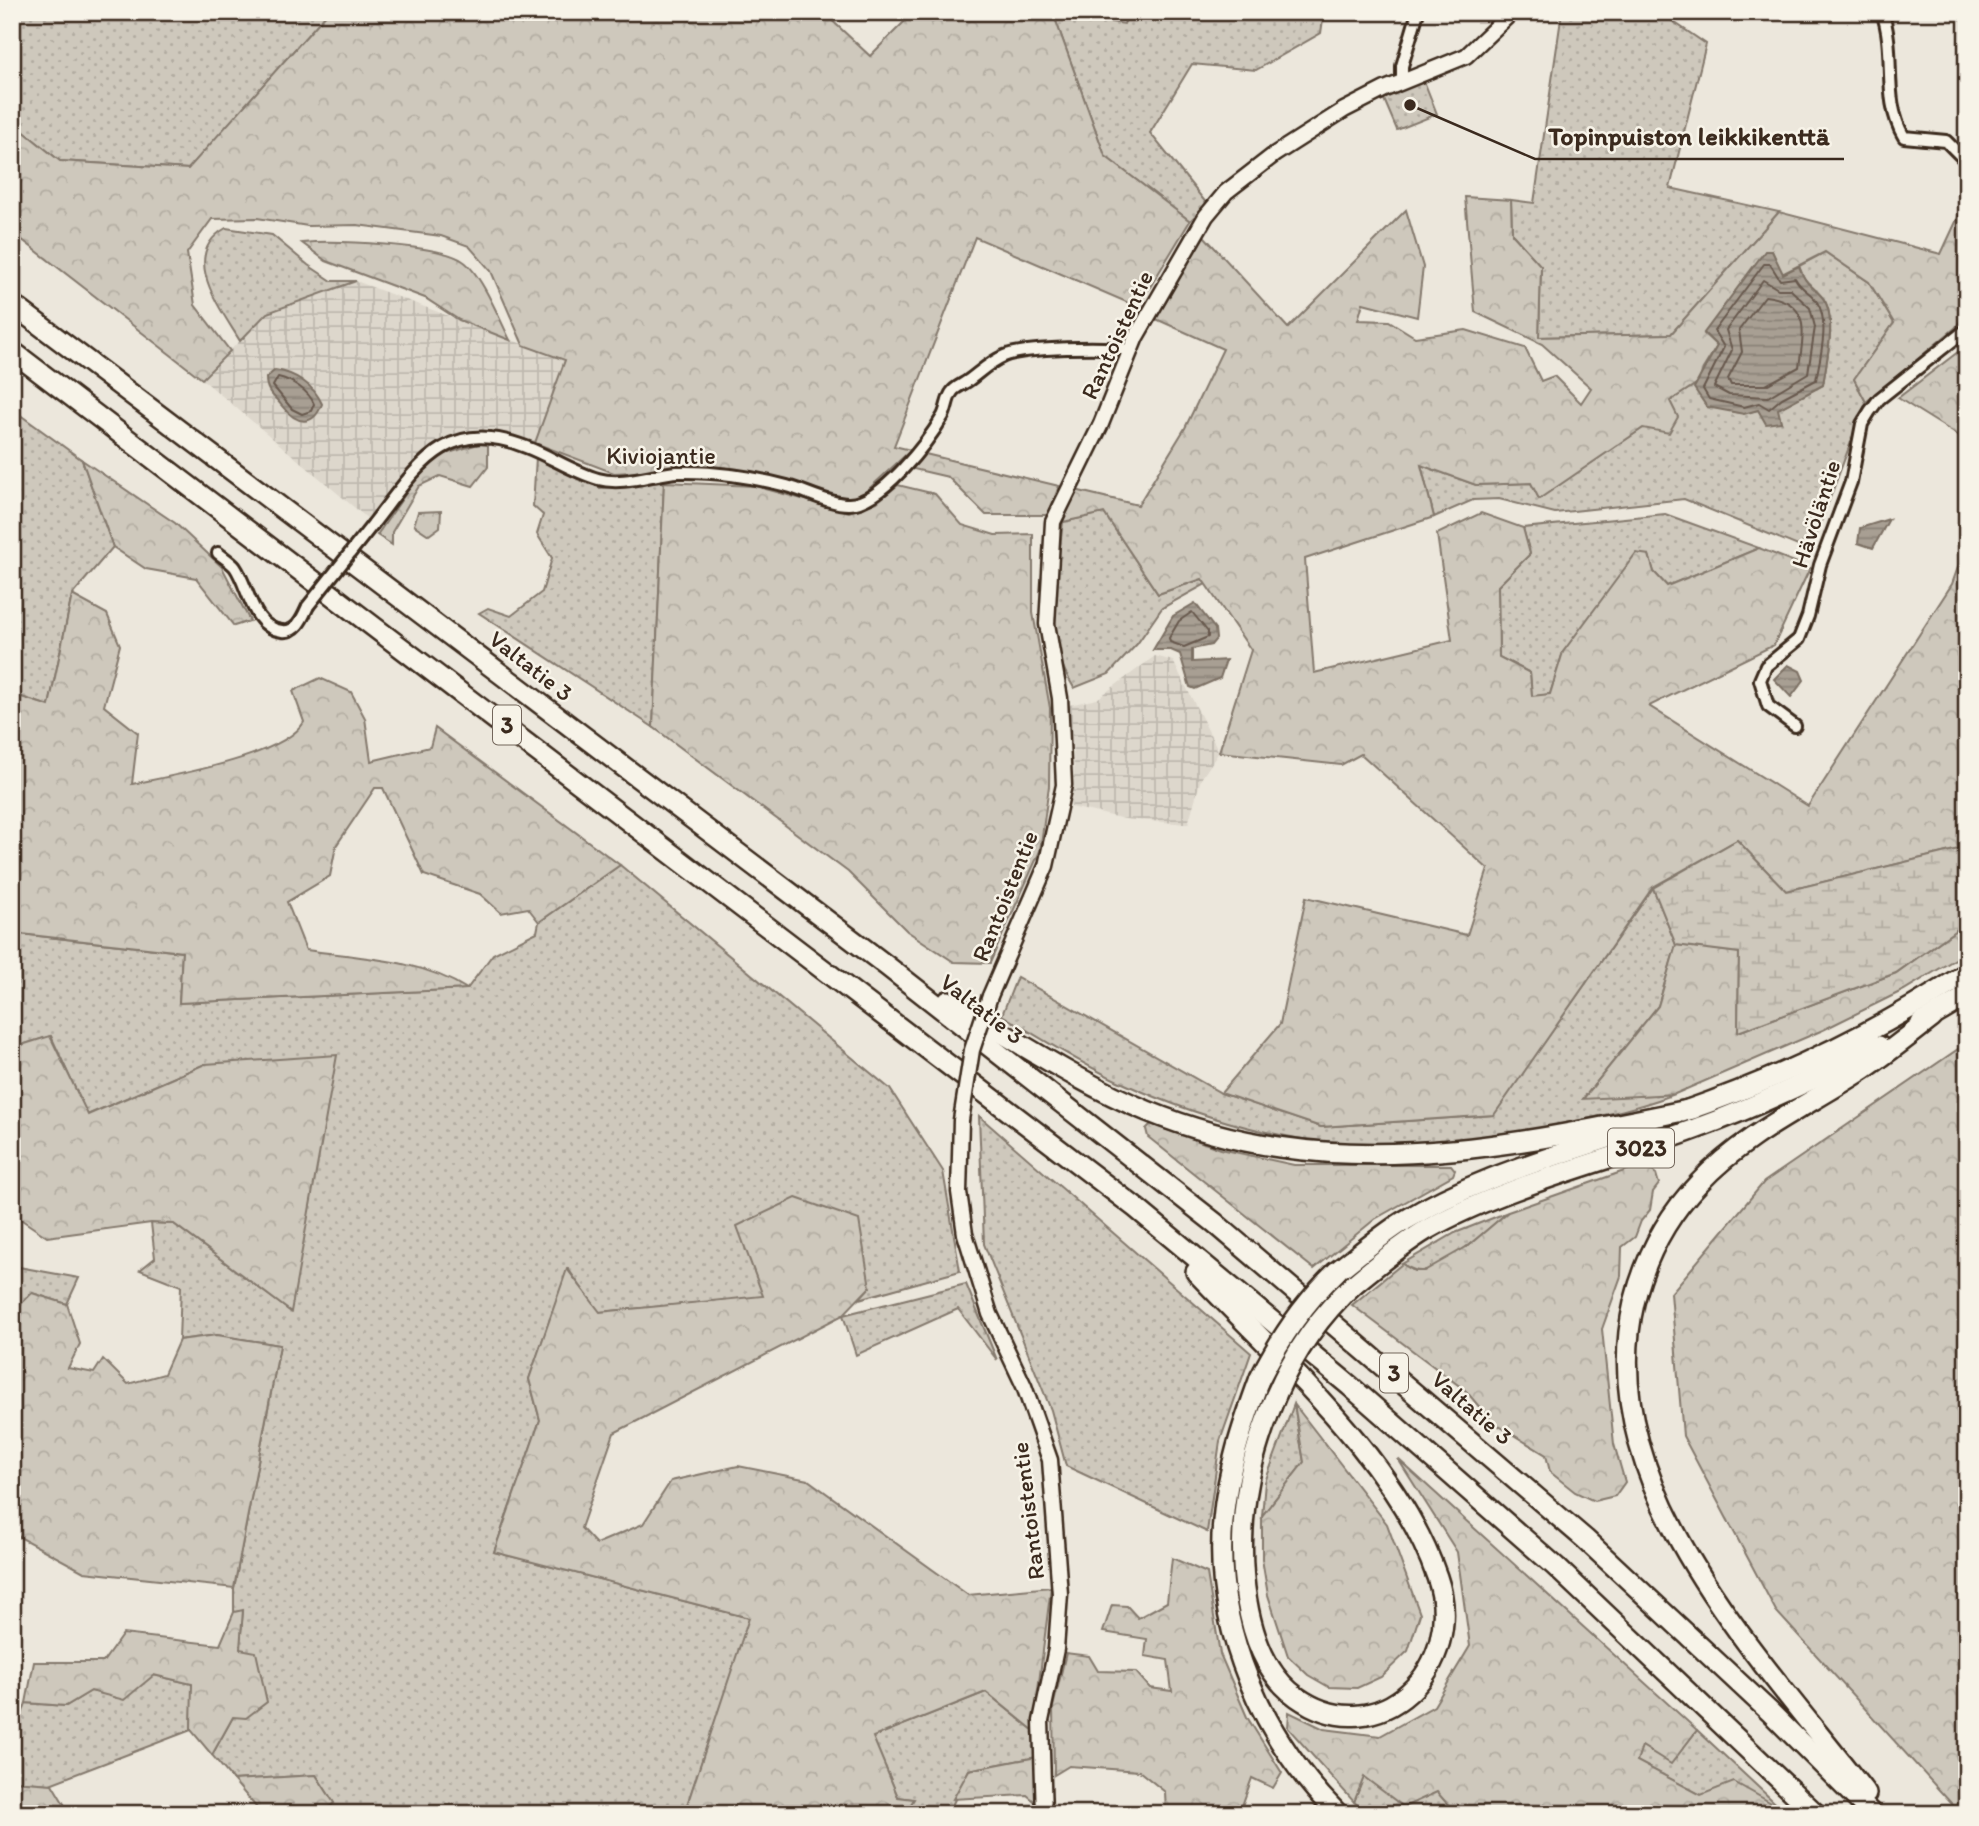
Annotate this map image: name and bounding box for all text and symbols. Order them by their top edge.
callout: Topinpuiston leikkikenttä [1535,112,1844,159]
text: Topinpuiston leikkikenttä [1547,120,1830,152]
street label: Rantoistentie [1074,266,1159,404]
street label: Kiviojantie [606,441,716,470]
street label: Hävöläntie [1784,456,1847,572]
street label: Valtatie 3 [484,624,579,707]
road number: 3 [493,706,521,744]
street label: Rantoistentie [965,826,1044,966]
street label: Valtatie 3 [935,967,1030,1050]
road number: 3023 [1608,1128,1674,1168]
road number: 3 [1380,1354,1408,1392]
street label: Valtatie 3 [1426,1364,1519,1451]
street label: Rantoistentie [1005,1440,1050,1582]

